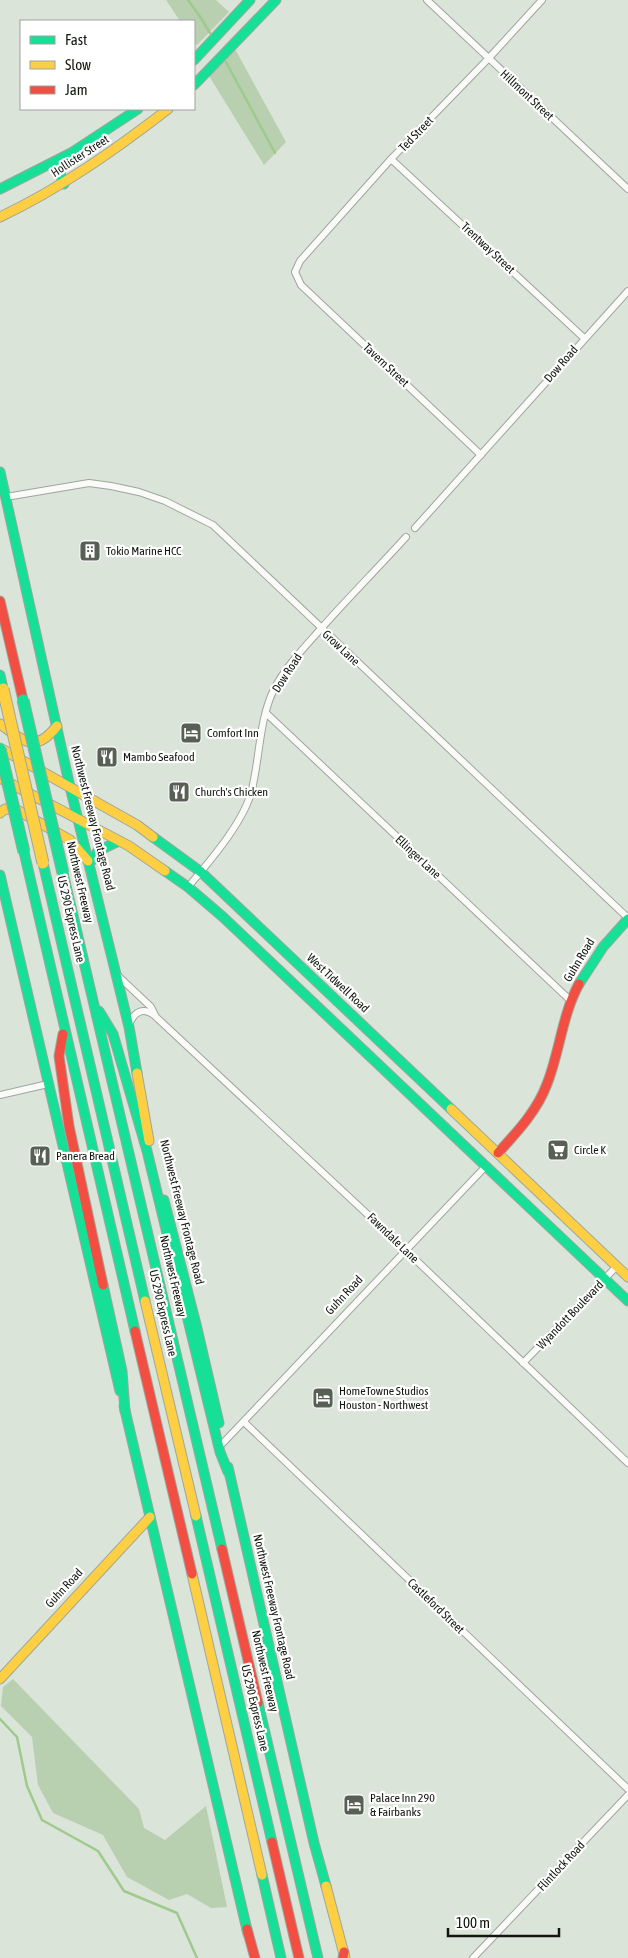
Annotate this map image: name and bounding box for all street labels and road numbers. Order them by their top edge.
street label: Hillmont Street [497,67,557,124]
street label: Ted Street [396,113,437,155]
street label: Hollister Street [48,132,112,180]
street label: Trentway Street [458,220,518,277]
street label: Tavern Street [360,340,412,390]
street label: Dow Road [541,343,581,385]
street label: Grow Lane [320,627,362,669]
street label: Dow Road [269,651,305,695]
street label: Northwest Freeway Frontage Road [68,744,118,892]
street label: Ellinger Lane [392,832,444,882]
street label: Northwest Freeway [64,840,96,924]
street label: US 290 Express Lane [54,874,88,964]
street label: Guhn Road [561,936,597,984]
street label: West Tidwell Road [304,951,372,1015]
street label: Northwest Freeway Frontage Road [157,1138,207,1286]
street label: Fawndale Lane [364,1210,422,1266]
street label: Northwest Freeway [157,1234,189,1318]
street label: US 290 Express Lane [146,1268,180,1358]
street label: Guhn Road [322,1273,366,1317]
street label: Wyandott Boulevard [534,1278,606,1352]
street label: Northwest Freeway Frontage Road [250,1533,298,1681]
street label: Guhn Road [42,1566,86,1610]
street label: Castleford Street [405,1575,468,1637]
street label: Northwest Freeway [249,1629,281,1713]
street label: US 290 Express Lane [238,1663,272,1753]
street label: Flintlock Road [534,1838,588,1894]

